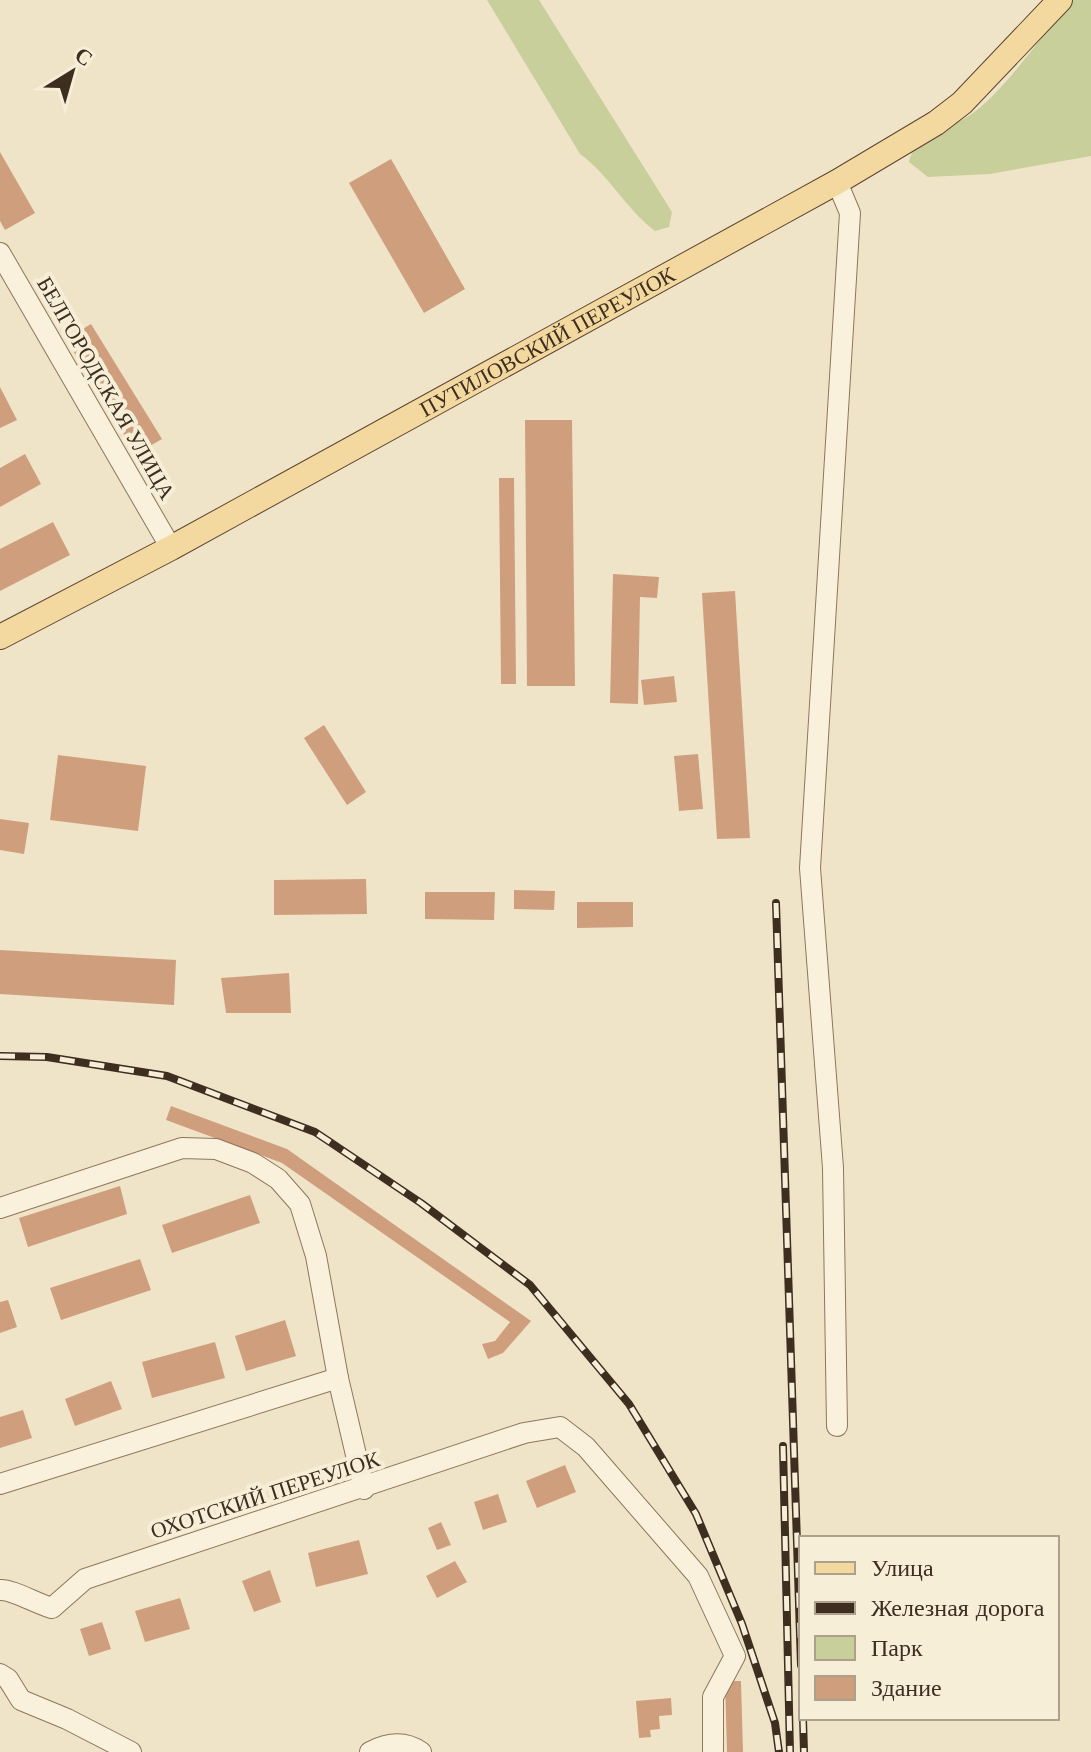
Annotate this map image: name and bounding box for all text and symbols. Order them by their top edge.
north arrow [32,32,112,112]
text: С [69,41,98,72]
street label: ПУТИЛОВСКИЙ ПЕРЕУЛОК [415,260,680,422]
street label: БЕЛГОРОДСКАЯ УЛИЦА [31,272,181,504]
street label: ОХОТСКИЙ ПЕРЕУЛОК [147,1445,383,1545]
legend [799,1536,1059,1720]
text: Улица [871,1553,934,1582]
text: Железная дорога [871,1593,1045,1622]
text: Парк [871,1633,923,1662]
text: Здание [871,1673,942,1702]

